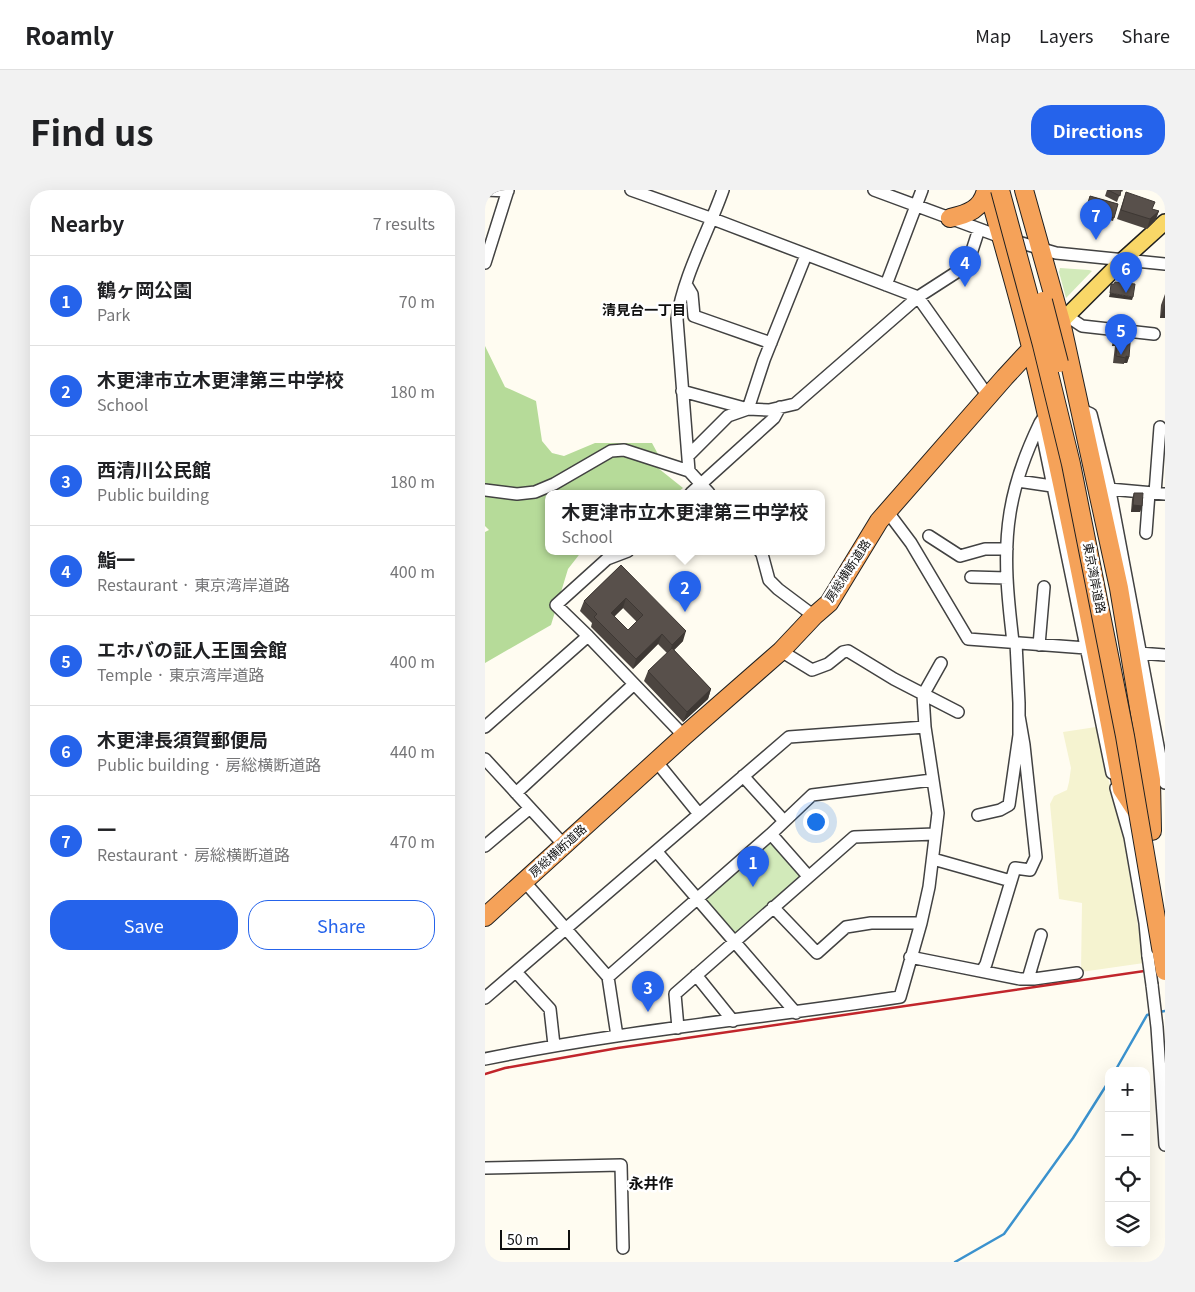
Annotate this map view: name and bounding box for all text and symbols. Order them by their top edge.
text: Roamly [25,17,114,52]
text: Map [975,22,1011,48]
text: Layers [1039,22,1094,48]
text: Share [1122,22,1170,48]
text: Find us [30,105,154,156]
button: Directions [1031,105,1165,155]
pin: 7 [1080,199,1112,240]
text: Nearby [50,208,124,238]
text: 7 results [373,211,435,235]
pin: 4 [949,246,981,287]
pin: 6 [1110,252,1142,293]
text: 鶴ヶ岡公園 [97,275,192,302]
text: 1 [61,289,71,313]
text: 70 m [399,289,435,313]
district label: 清見台一丁目 [602,299,686,319]
text: Park [97,302,130,326]
pin: 5 [1105,314,1137,355]
text: 木更津市立木更津第三中学校 [97,365,344,392]
text: 2 [61,379,71,403]
text: 180 m [390,379,435,403]
text: School [97,392,148,416]
text: 西清川公民館 [97,455,211,482]
text: 3 [61,469,71,493]
text: 180 m [390,469,435,493]
text: Public building [97,482,209,506]
popup [545,490,825,555]
text: 木更津市立木更津第三中学校 [561,497,809,524]
text: School [561,524,613,548]
street label: 房総横断道路 [820,535,873,605]
street label: 東京湾岸道路 [1080,541,1111,615]
text: 鮨一 [97,545,135,572]
text: 4 [61,559,71,583]
text: 400 m [390,559,435,583]
pin: 2 [669,571,701,612]
text: Restaurant · 東京湾岸道路 [97,572,290,596]
text: エホバの証人王国会館 [97,635,287,662]
text: 5 [61,649,71,673]
text: 400 m [390,649,435,673]
text: Temple · 東京湾岸道路 [97,662,265,686]
text: 木更津長須賀郵便局 [97,725,268,752]
text: 6 [61,739,71,763]
text: 440 m [390,739,435,763]
text: Public building · 房総横断道路 [97,752,321,776]
your location [803,809,829,835]
text: 一 [97,815,116,842]
street label: 房総横断道路 [525,819,589,880]
text: 7 [61,829,71,853]
text: 470 m [390,829,435,853]
text: Restaurant · 房総横断道路 [97,842,290,866]
pin: 1 [737,846,769,887]
button: Save [50,900,238,950]
button: Share [248,900,435,950]
pin: 3 [632,971,664,1012]
map controls [1105,1067,1150,1247]
button: + [1105,1067,1150,1112]
button: − [1105,1112,1150,1157]
button: locate [1105,1157,1150,1202]
district label: 永井作 [628,1172,674,1193]
button: layers [1105,1202,1150,1247]
scale bar [500,1227,570,1250]
text: 50 m [507,1229,539,1249]

